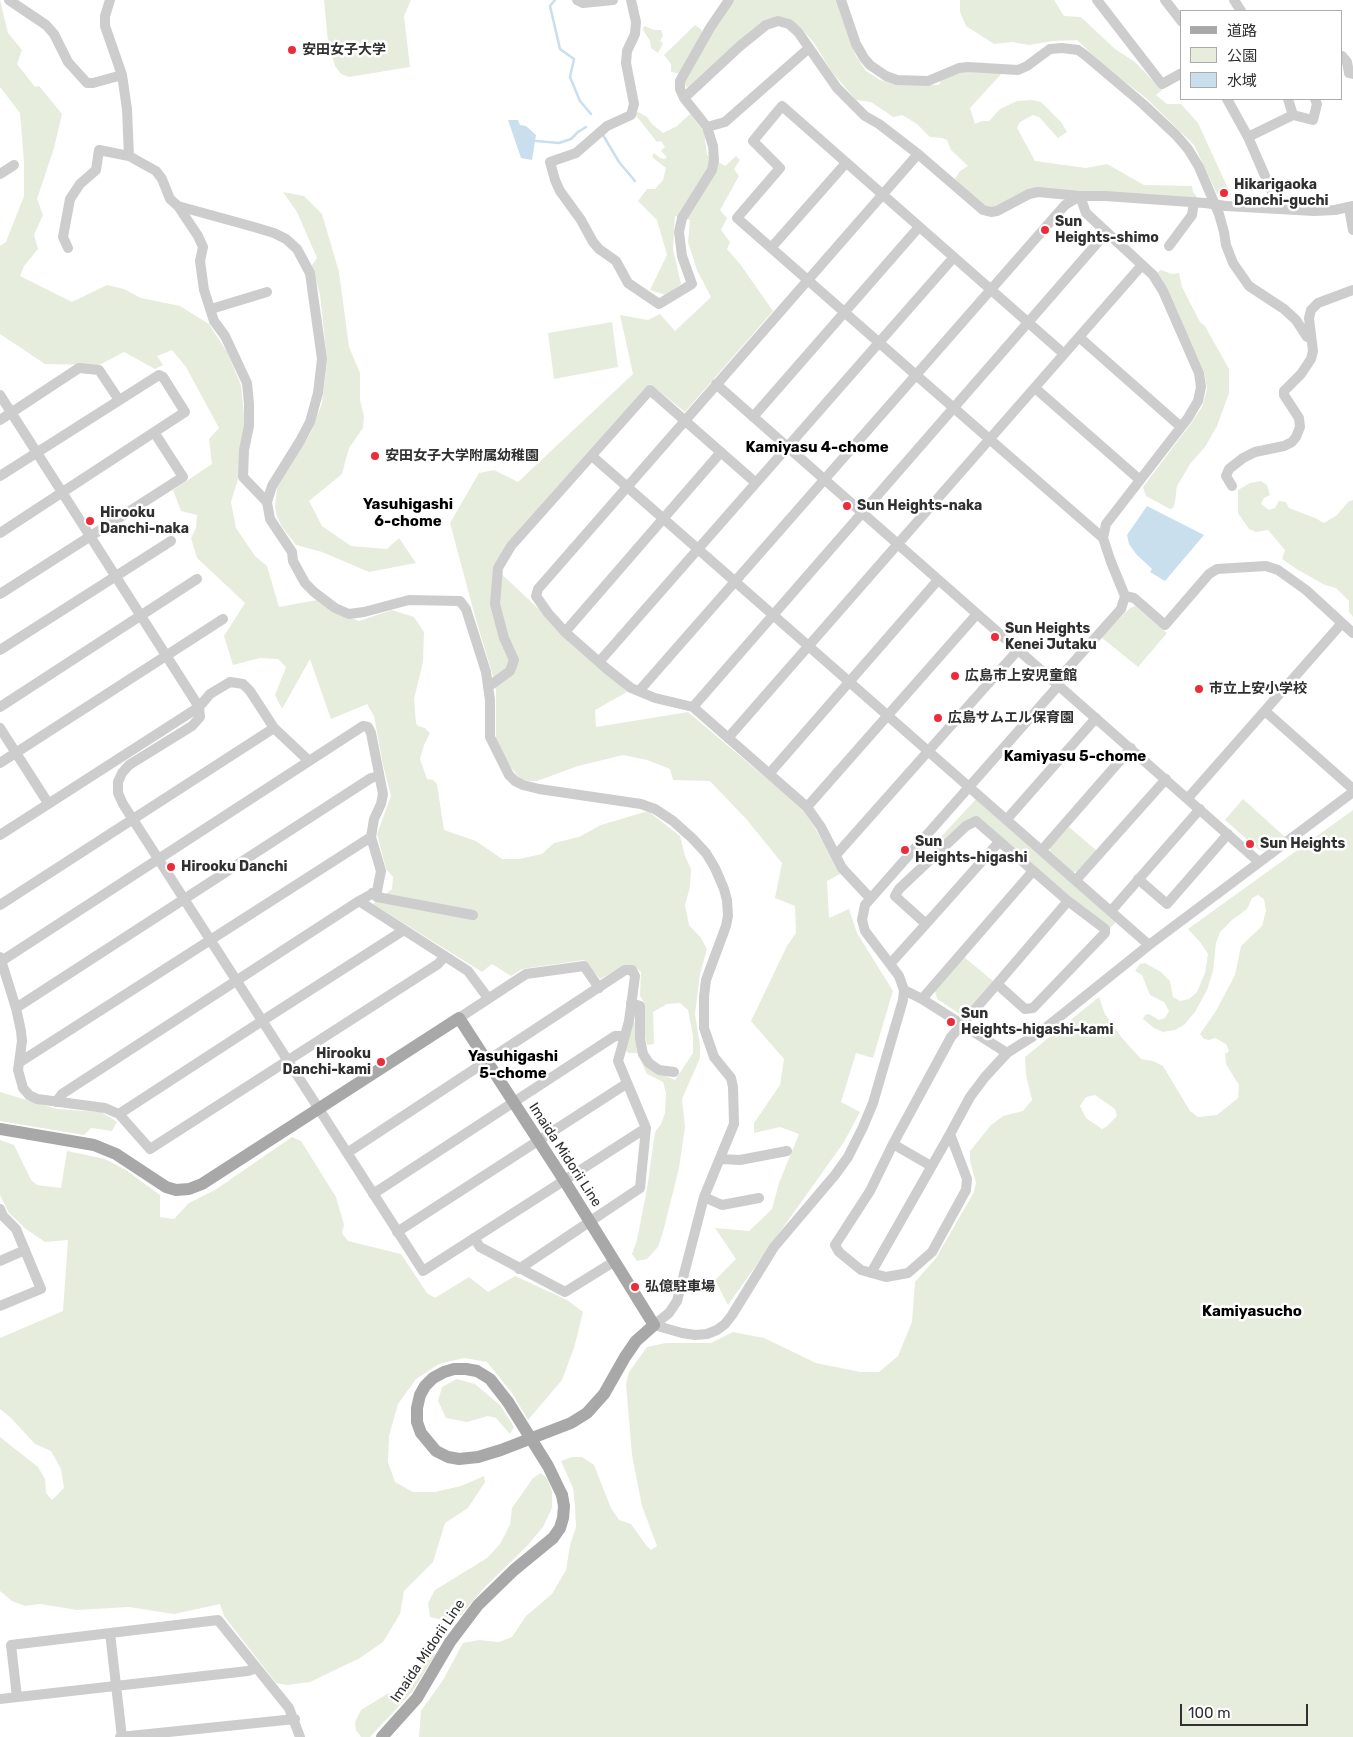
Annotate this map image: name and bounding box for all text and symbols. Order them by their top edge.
legend [1180,10,1343,100]
text: 道路 [1227,22,1257,40]
place label: 安田女子大学 [302,42,386,58]
marker: 安田女子大学 [286,44,298,56]
text: 公園 [1227,47,1257,65]
text: 水域 [1227,72,1257,90]
place label: Hikarigaoka Danchi-guchi [1234,177,1329,210]
marker: Hikarigaoka Danchi-guchi [1218,187,1230,199]
place label: Sun Heights-shimo [1055,214,1159,246]
marker: Sun Heights-shimo [1039,224,1051,236]
district label: Kamiyasu 4-chome [745,439,889,457]
place label: 安田女子大学附属幼稚園 [385,448,539,464]
marker: 安田女子大学附属幼稚園 [369,450,381,462]
district label: Yasuhigashi 6-chome [363,496,453,531]
place label: Sun Heights-naka [857,498,982,514]
marker: Sun Heights-naka [841,500,853,512]
place label: Hirooku Danchi-naka [100,505,189,538]
marker: Hirooku Danchi-naka [84,515,96,527]
place label: Sun Heights Kenei Jutaku [1005,621,1097,654]
marker: Sun Heights Kenei Jutaku [989,631,1001,643]
place label: 広島市上安児童館 [965,668,1077,684]
marker: 広島市上安児童館 [949,670,961,682]
place label: 市立上安小学校 [1209,681,1307,697]
marker: 市立上安小学校 [1193,683,1205,695]
place label: 広島サムエル保育園 [948,710,1074,726]
marker: 広島サムエル保育園 [932,712,944,724]
district label: Kamiyasu 5-chome [1004,748,1146,766]
place label: Sun Heights-higashi [915,834,1028,866]
place label: Sun Heights [1260,836,1345,852]
marker: Sun Heights [1244,838,1256,850]
marker: Sun Heights-higashi [899,844,911,856]
place label: Hirooku Danchi [181,859,288,875]
marker: Hirooku Danchi [165,861,177,873]
place label: Sun Heights-higashi-kami [961,1006,1113,1038]
marker: Sun Heights-higashi-kami [945,1016,957,1028]
place label: Hirooku Danchi-kami [283,1046,371,1078]
district label: Yasuhigashi 5-chome [468,1048,558,1083]
marker: Hirooku Danchi-kami [375,1056,387,1068]
street label: Imaida Midorii Line [525,1100,605,1210]
place label: 弘億駐車場 [645,1279,715,1295]
marker: 弘億駐車場 [629,1281,641,1293]
district label: Kamiyasucho [1202,1303,1302,1321]
street label: Imaida Midorii Line [387,1596,469,1706]
scale bar [1183,1694,1310,1726]
text: 100 m [1188,1704,1230,1722]

